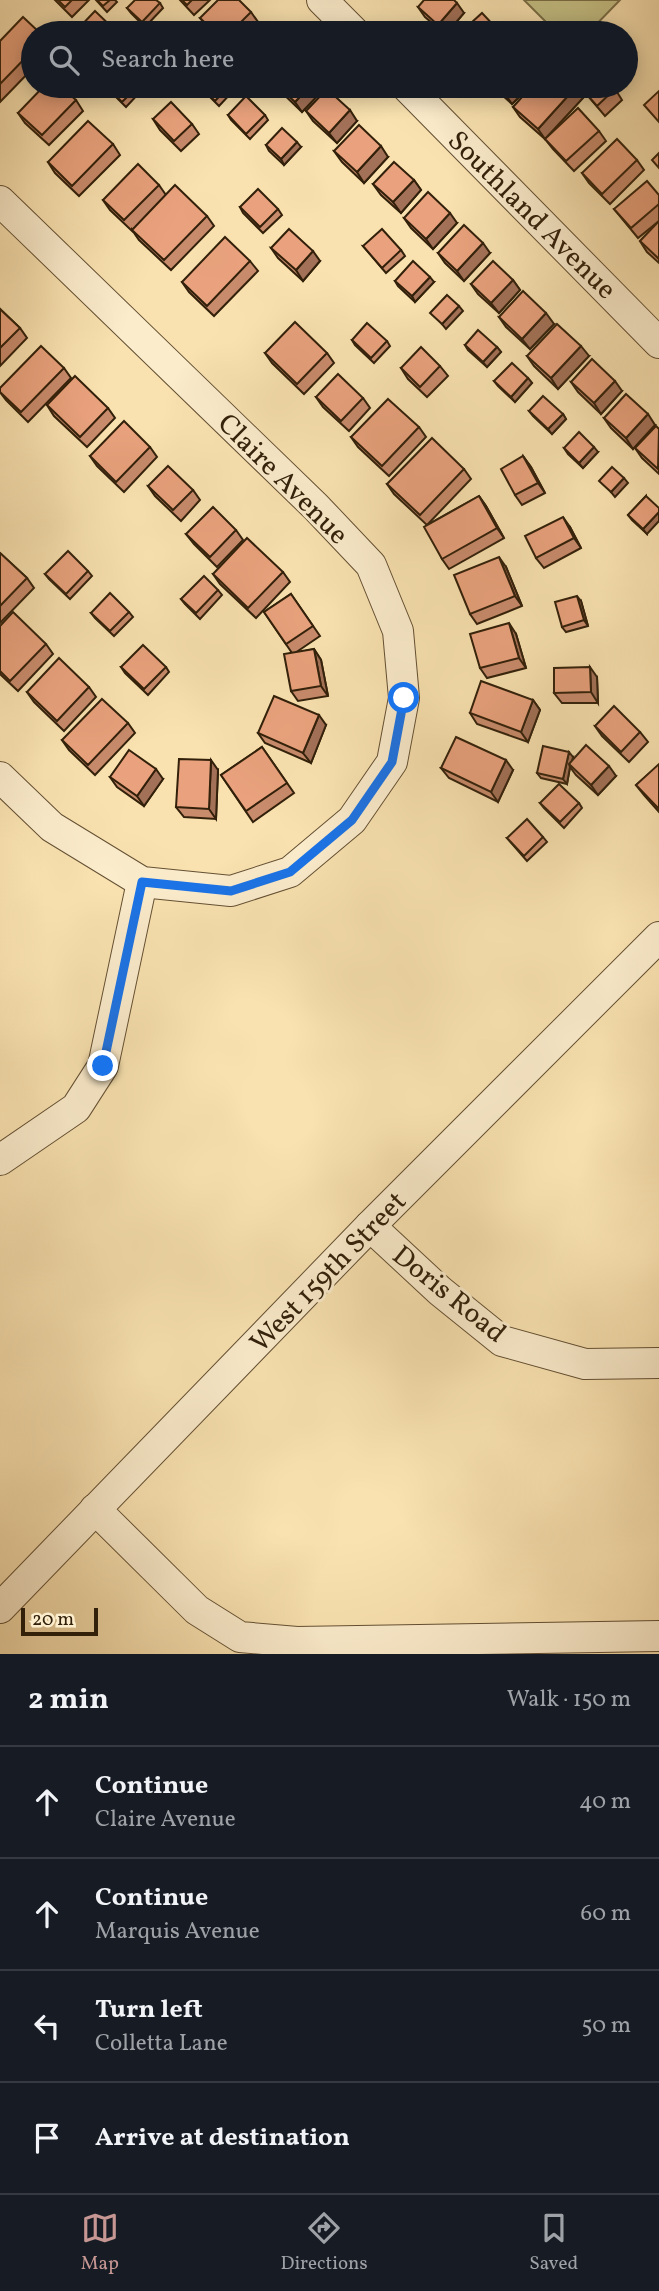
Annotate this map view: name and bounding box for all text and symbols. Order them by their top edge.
search box [21,21,638,98]
icon: search [45,41,83,79]
text: Search here [101,42,234,78]
street label: Southland Avenue [438,123,624,309]
street label: Claire Avenue [208,405,357,554]
route start [388,682,419,713]
route end [87,1050,118,1081]
street label: West 159th Street [242,1184,416,1362]
street label: Doris Road [383,1237,514,1353]
scale bar [21,1605,98,1637]
text: 20 m [32,1607,74,1633]
text: 2 min [28,1679,109,1721]
text: Walk · 150 m [507,1684,631,1716]
text: Continue [95,1768,208,1804]
icon: ahead [28,1783,66,1821]
text: 40 m [579,1786,631,1818]
text: Claire Avenue [95,1804,236,1836]
text: Continue [95,1880,208,1916]
icon: ahead [28,1895,66,1933]
text: 60 m [581,1898,631,1930]
text: Marquis Avenue [95,1916,260,1948]
text: Turn left [95,1992,203,2028]
icon: left [28,2007,66,2045]
text: 50 m [582,2010,631,2042]
text: Colletta Lane [95,2028,228,2060]
icon: arrive [28,2119,66,2157]
text: Arrive at destination [95,2120,350,2156]
tab: Map [81,2209,119,2277]
tab: Directions [281,2209,368,2277]
tab: Saved [529,2209,578,2277]

